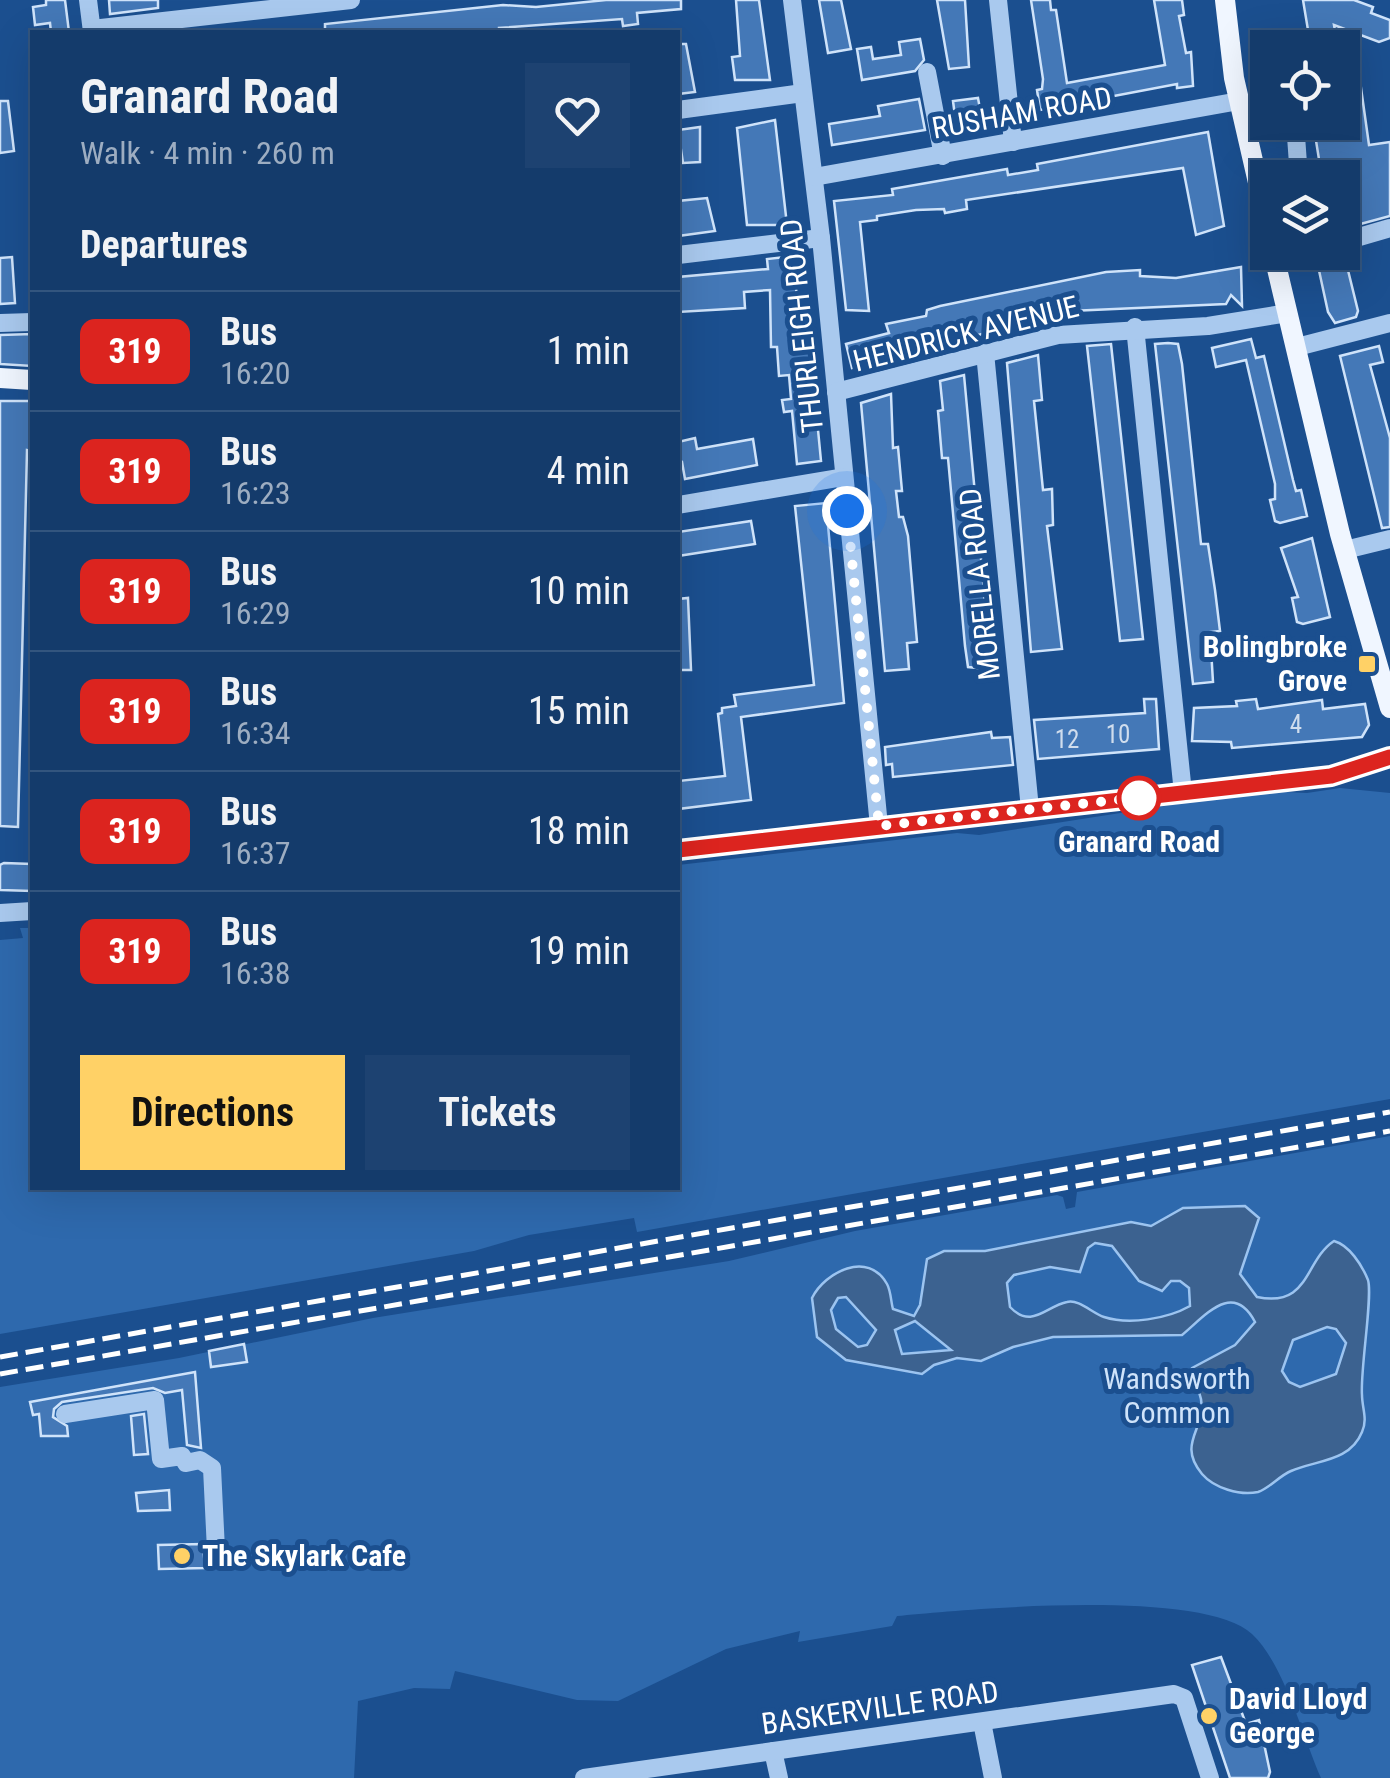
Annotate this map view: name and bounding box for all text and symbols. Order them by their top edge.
map controls [1250,30,1360,270]
button: locate [1250,30,1360,140]
button: heart [525,63,630,168]
text: Granard Road [80,68,339,125]
street label: RUSHAM ROAD [929,79,1115,146]
text: Walk · 4 min · 260 m [80,134,335,172]
button: layers [1250,160,1360,270]
street label: THURLEIGH ROAD [773,217,830,435]
text: Departures [80,223,248,267]
street label: HENDRICK AVENUE [850,289,1082,378]
text: Bus [220,310,277,354]
text: 1 min [547,329,630,373]
text: 319 [108,331,162,372]
text: 16:20 [220,354,291,392]
text: Bus [220,430,277,474]
text: 4 min [547,449,630,493]
text: 319 [108,451,162,492]
text: 16:23 [220,474,291,512]
your location [822,486,872,536]
street label: MORELLA ROAD [952,486,1007,682]
text: Bus [220,550,277,594]
text: 10 min [528,569,630,613]
text: 319 [108,571,162,612]
text: 16:29 [220,594,291,632]
place label: Bolingbroke Grove [1203,629,1347,698]
marker: Bolingbroke Grove [1356,653,1378,675]
text: Bus [220,670,277,714]
text: 15 min [528,689,630,733]
text: 319 [108,691,162,732]
house number: 4 [1290,710,1302,739]
text: 16:34 [220,714,291,752]
house number: 10 [1106,720,1130,749]
house number: 12 [1055,725,1079,754]
marker: Granard Road [1118,777,1160,819]
text: Bus [220,790,277,834]
text: 18 min [528,809,630,853]
text: 319 [108,811,162,852]
place label: Granard Road [1058,824,1220,859]
text: 16:37 [220,834,291,872]
text: Bus [220,910,277,954]
text: 19 min [528,929,630,973]
text: 319 [108,931,162,972]
text: 16:38 [220,954,291,992]
button: Directions [80,1055,345,1170]
button: Tickets [365,1055,630,1170]
park label: Wandsworth Common [1103,1361,1251,1430]
place label: The Skylark Cafe [202,1538,406,1573]
marker: The Skylark Cafe [171,1545,193,1567]
street label: BASKERVILLE ROAD [759,1674,1001,1741]
place label: David Lloyd George [1229,1681,1367,1750]
marker: David Lloyd George [1198,1705,1220,1727]

